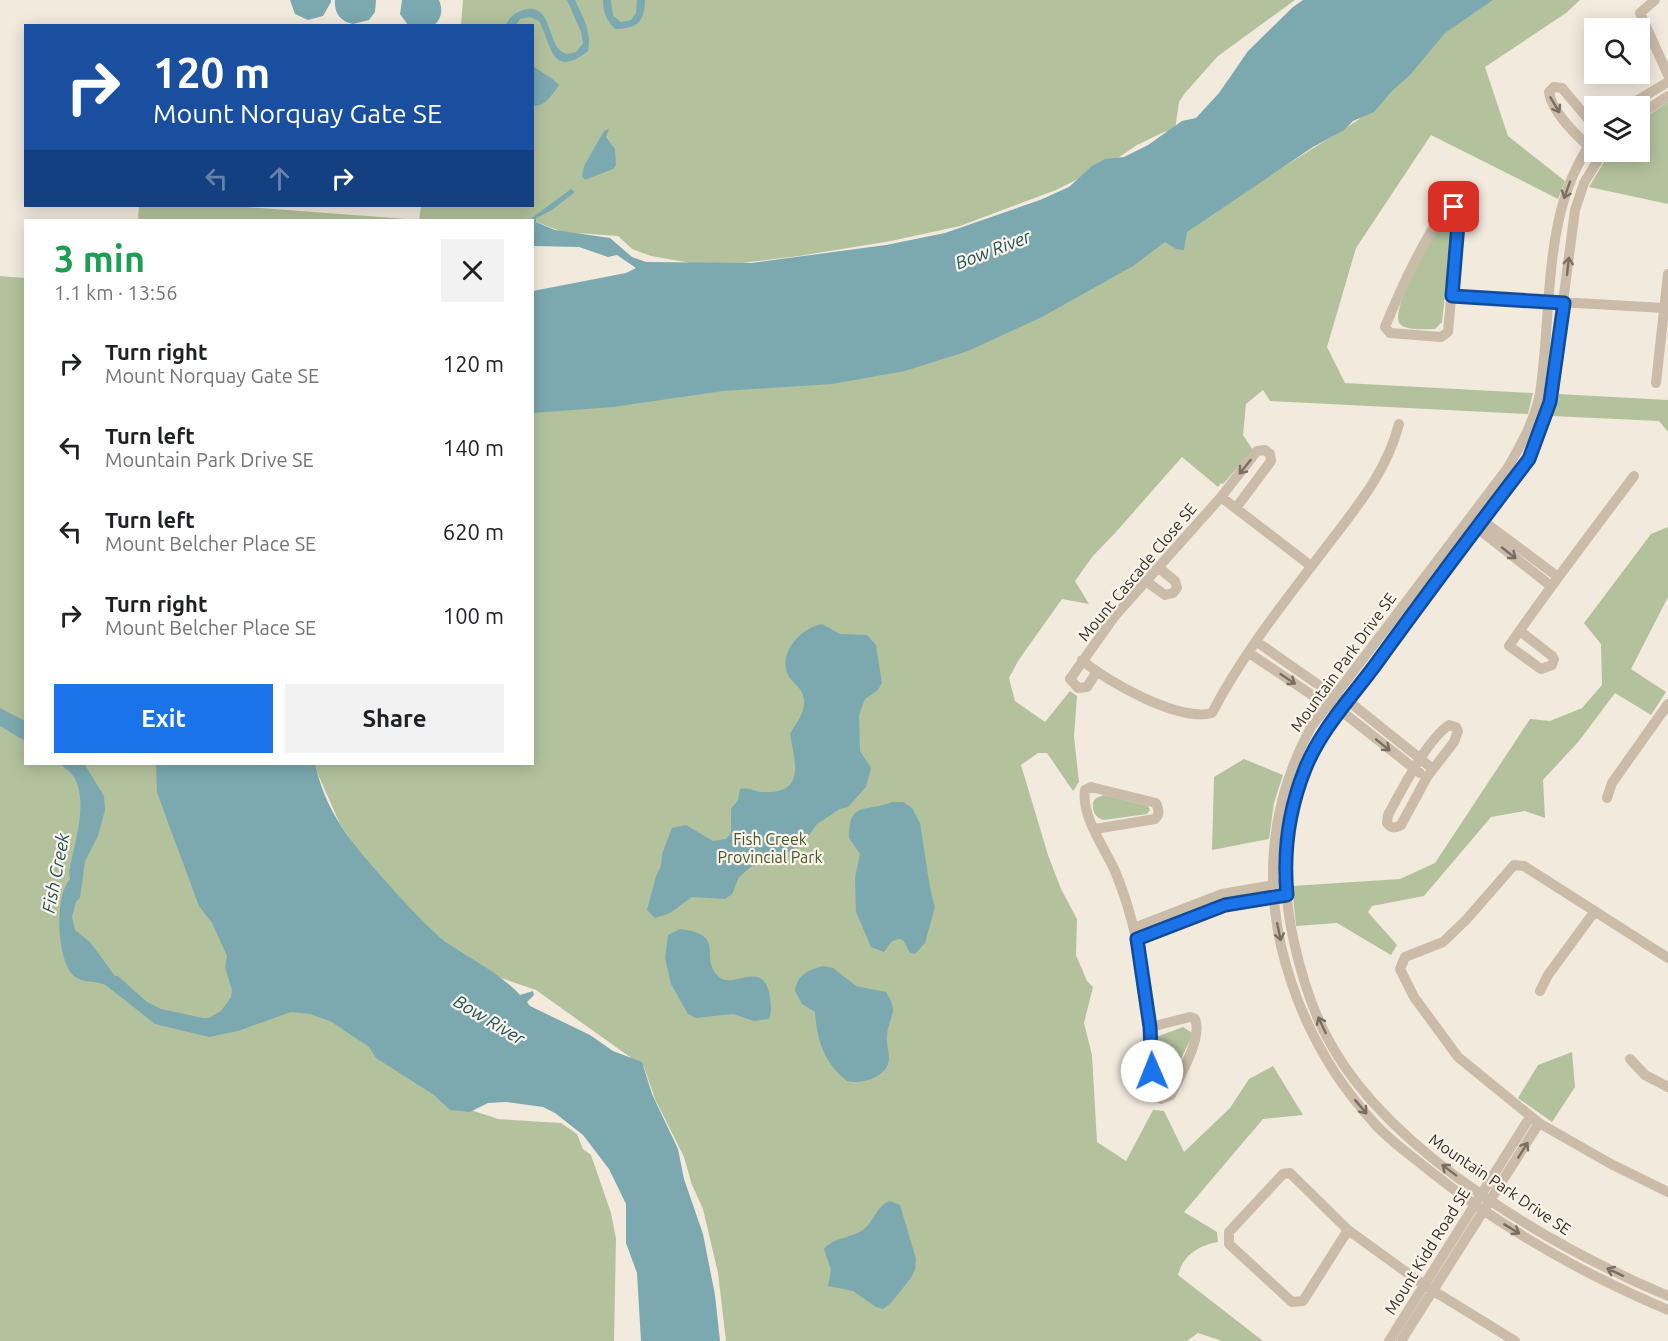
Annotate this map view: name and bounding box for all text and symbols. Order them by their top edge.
map controls [1584,18,1650,162]
button: search [1584,18,1650,84]
icon: right [54,48,132,126]
text: 120 m [153,49,270,96]
one-way arrow [1549,96,1561,113]
button: layers [1584,96,1650,162]
text: Mount Norquay Gate SE [153,98,442,128]
icon: left [200,162,233,195]
icon: ahead [263,162,296,195]
icon: right [326,162,359,195]
pin [1428,181,1479,232]
one-way arrow [1560,181,1571,199]
icon: arrive [1437,190,1470,223]
water label: Bow River [952,225,1034,273]
text: 3 min [54,238,145,279]
button: close [441,239,504,302]
one-way arrow [1563,257,1574,276]
text: 1.1 km · 13:56 [54,281,178,304]
text: Turn right [105,339,207,364]
icon: right [54,347,87,380]
text: 120 m [443,351,504,376]
text: Mount Norquay Gate SE [105,364,319,387]
text: Turn left [105,423,195,448]
icon: left [54,431,87,464]
text: 140 m [443,435,504,460]
text: Mountain Park Drive SE [105,448,314,471]
one-way arrow [1238,459,1251,475]
street label: Mount Cascade Close SE [1074,500,1200,644]
text: Turn left [105,507,195,532]
icon: left [54,515,87,548]
text: 620 m [443,519,504,544]
text: Mount Belcher Place SE [105,532,316,555]
one-way arrow [1501,546,1517,559]
street label: Mountain Park Drive SE [1287,589,1399,735]
text: Turn right [105,591,207,616]
icon: right [54,599,87,632]
text: 100 m [443,603,504,628]
text: Mount Belcher Place SE [105,616,316,639]
one-way arrow [1279,673,1295,685]
button: Exit [54,684,273,753]
button: Share [285,684,504,753]
one-way arrow [1375,738,1391,751]
water label: Fish Creek [37,830,73,915]
park label: Fish Creek Provincial Park [718,830,822,866]
one-way arrow [1274,922,1285,942]
water label: Bow River [450,990,529,1049]
one-way arrow [1316,1016,1327,1035]
position arrow [1120,1039,1184,1103]
one-way arrow [1354,1099,1367,1115]
street label: Mountain Park Drive SE [1426,1130,1574,1238]
one-way arrow [1517,1142,1529,1159]
one-way arrow [1441,1163,1457,1176]
street label: Mount Kidd Road SE [1381,1184,1473,1318]
one-way arrow [1503,1223,1520,1235]
one-way arrow [1606,1266,1624,1277]

